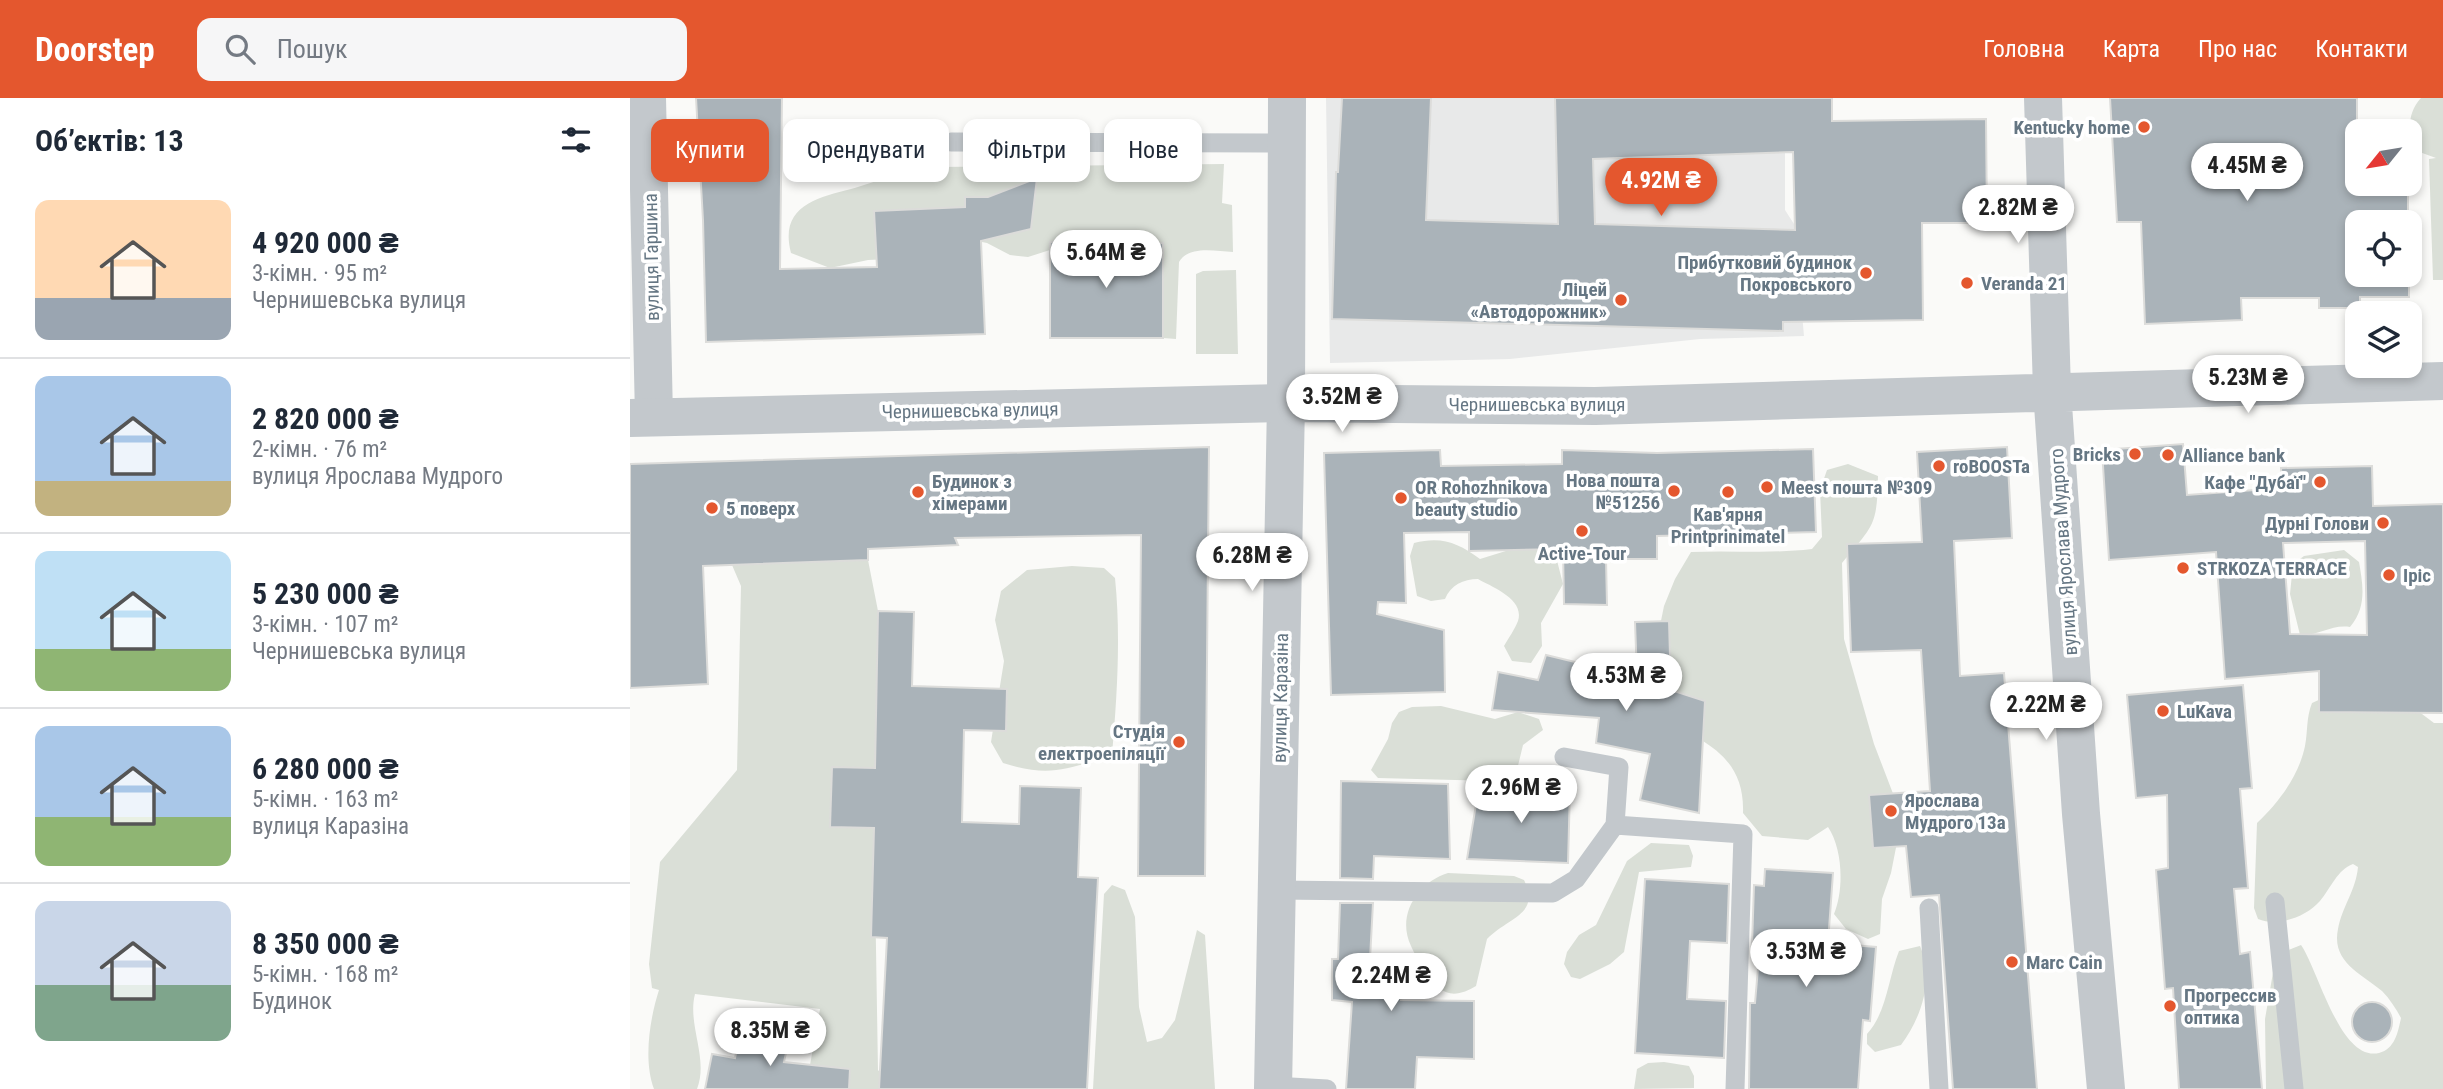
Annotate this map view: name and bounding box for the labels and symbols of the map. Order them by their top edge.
place label: Kentucky home [2013,116,2130,139]
marker: Kentucky home [2136,119,2152,135]
north arrow [2345,119,2422,196]
pin: 4.45M ₴ [2182,144,2312,203]
pin: 4.92M ₴ [1596,158,1726,218]
pin: 2.82M ₴ [1953,186,2083,245]
street label: вулиця Гаршина [639,193,664,321]
pin: 5.64M ₴ [1041,230,1171,290]
place label: Прибутковий будинок Покровського [1677,251,1852,296]
marker: Прибутковий будинок Покровського [1858,265,1874,281]
place label: Veranda 21 [1981,272,2067,295]
marker: Veranda 21 [1959,275,1975,291]
place label: Ліцей «Автодорожник» [1470,278,1607,323]
marker: Ліцей «Автодорожник» [1613,292,1629,308]
pin: 5.23M ₴ [2183,356,2313,415]
pin: 3.52M ₴ [1277,374,1407,434]
street label: Чернишевська вулиця [1449,393,1625,416]
street label: Чернишевська вулиця [881,397,1059,424]
place label: Bricks [2073,443,2121,466]
place label: Alliance bank [2182,444,2286,467]
marker: Bricks [2127,446,2143,462]
marker: Alliance bank [2160,447,2176,463]
street label: вулиця Ярослава Мудрого [2045,448,2082,656]
place label: roBOOSTa [1953,455,2030,478]
marker: roBOOSTa [1931,458,1947,474]
place label: Нова пошта №51256 [1566,469,1660,514]
place label: Будинок з хімерами [932,470,1012,515]
place label: Кафе "Дубаї" [2204,471,2306,494]
marker: Кафе "Дубаї" [2312,474,2328,490]
place label: OR Rohozhnikova beauty studio [1415,476,1548,521]
place label: Meest пошта №309 [1781,476,1932,499]
marker: Meest пошта №309 [1759,479,1775,495]
marker: Нова пошта №51256 [1666,483,1682,499]
marker: Будинок з хімерами [910,484,926,500]
marker: Кав'ярня Printprinimatel [1720,484,1736,500]
marker: OR Rohozhnikova beauty studio [1393,490,1409,506]
place label: 5 поверх [726,497,796,520]
marker: 5 поверх [704,500,720,516]
place label: Кав'ярня Printprinimatel [1671,503,1785,548]
place label: Дурні Голови [2265,512,2369,535]
marker: Дурні Голови [2375,515,2391,531]
marker: Active-Tour [1574,523,1590,539]
pin: 6.28M ₴ [1187,533,1317,593]
place label: Active-Tour [1538,542,1626,565]
place label: STRKOZA TERRACE [2197,557,2347,580]
marker: STRKOZA TERRACE [2175,560,2191,576]
place label: Іріс [2403,564,2431,587]
marker: Іріс [2381,567,2397,583]
street label: вулиця Каразіна [1268,633,1293,763]
pin: 4.53M ₴ [1561,654,1691,713]
pin: 2.22M ₴ [1981,682,2111,742]
place label: LuKava [2177,700,2232,723]
marker: LuKava [2155,703,2171,719]
place label: Студія електроепіляції [1038,720,1167,765]
marker: Студія електроепіляції [1171,734,1187,750]
pin: 2.96M ₴ [1456,766,1586,825]
place label: Ярослава Мудрого 13а [1904,789,2006,834]
marker: Ярослава Мудрого 13а [1883,803,1899,819]
pin: 3.53M ₴ [1741,930,1871,989]
place label: Marc Cain [2026,951,2103,974]
pin: 2.24M ₴ [1326,954,1456,1013]
marker: Marc Cain [2004,954,2020,970]
place label: Прогрессив оптика [2184,984,2277,1029]
marker: Прогрессив оптика [2162,998,2178,1014]
pin: 8.35M ₴ [705,1009,835,1068]

